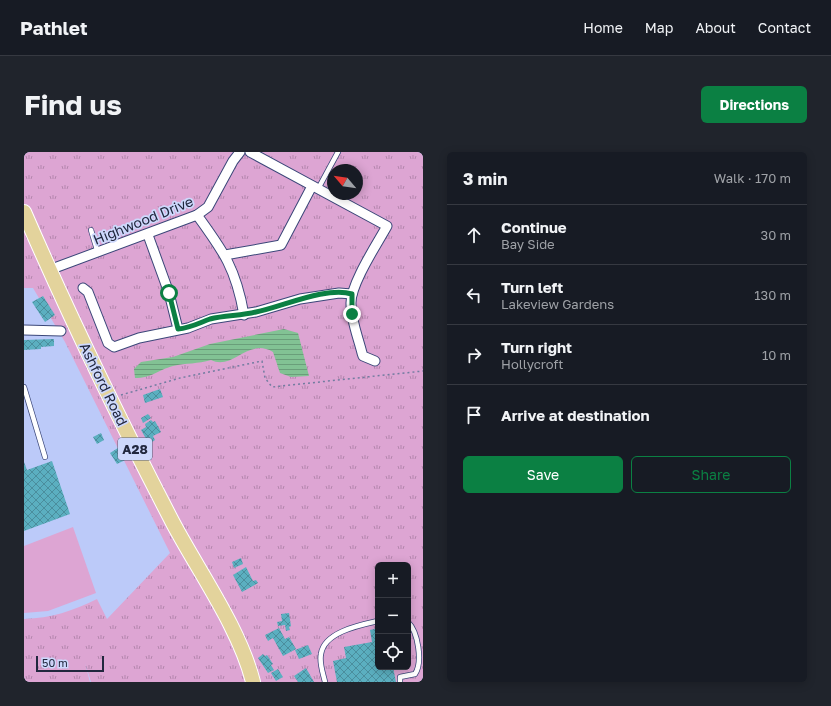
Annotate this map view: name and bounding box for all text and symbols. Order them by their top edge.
text: Pathlet [20,16,88,39]
text: Home [583,19,623,36]
text: Map [645,19,673,36]
text: About [695,19,736,36]
text: Contact [758,19,811,36]
button: Directions [701,86,807,123]
text: Find us [24,88,122,121]
north arrow [327,164,363,200]
text: 3 min [463,168,507,189]
text: Walk · 170 m [714,170,791,186]
street label: Highwood Drive [91,192,195,248]
text: Continue [501,218,567,236]
icon: ahead [463,224,485,246]
text: 30 m [761,227,791,243]
text: Bay Side [501,236,555,252]
text: Turn left [501,278,563,296]
route start [160,284,178,302]
icon: left [463,284,485,306]
text: 130 m [754,287,791,303]
text: Lakeview Gardens [501,296,614,312]
route end [343,305,361,323]
text: Turn right [501,338,572,356]
street label: Ashford Road [77,340,131,428]
icon: right [463,344,485,366]
text: 10 m [762,347,791,363]
text: Hollycroft [501,356,564,372]
icon: arrive [463,404,485,426]
text: Arrive at destination [501,406,650,424]
road number: A28 [118,438,152,460]
button: Save [463,456,623,493]
button: Share [631,456,791,493]
map controls [375,562,411,670]
button: + [375,562,411,598]
button: − [375,598,411,634]
button: locate [375,634,411,670]
scale bar [36,654,104,673]
text: 50 m [42,656,68,669]

